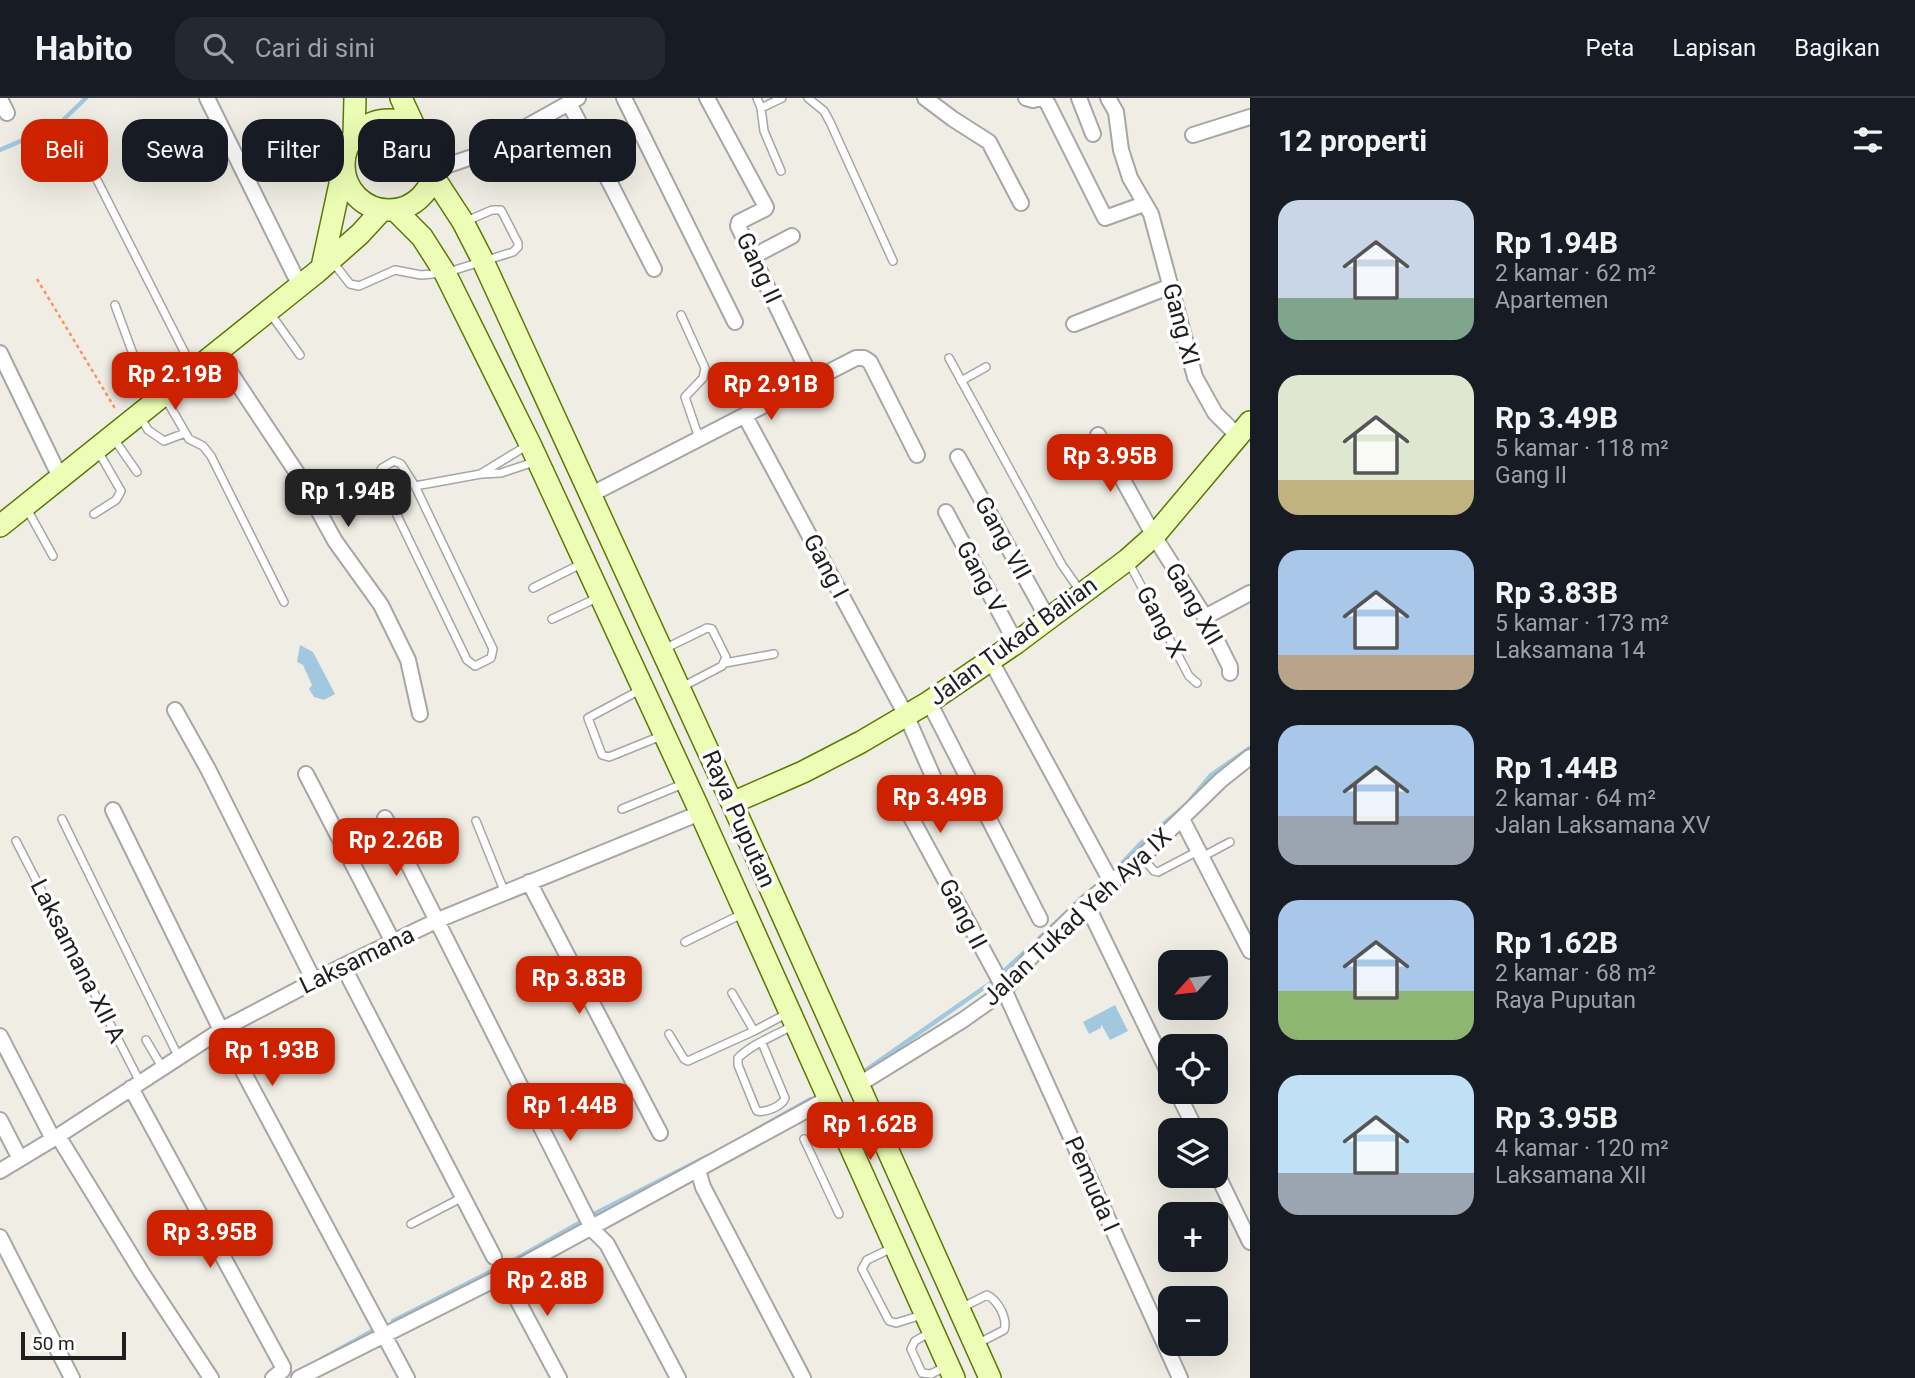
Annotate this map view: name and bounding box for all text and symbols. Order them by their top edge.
search box [175,17,665,80]
text: Habito [35,29,133,68]
icon: search [199,29,237,67]
text: Cari di sini [255,33,375,63]
text: Peta [1586,34,1634,62]
text: Lapisan [1672,34,1756,62]
text: Bagikan [1794,34,1880,62]
chip: Beli [21,119,108,182]
chip: Sewa [122,119,228,182]
chip: Filter [242,119,344,182]
chip: Baru [358,119,455,182]
chip: Apartemen [469,119,636,182]
icon: filters [1849,121,1887,159]
text: 12 properti [1278,123,1427,158]
text: Rp 1.94B [1495,225,1618,260]
street label: Gang II [730,228,788,308]
icon: home [1334,228,1418,312]
text: 2 kamar · 62 m² [1495,260,1656,287]
street label: Gang XI [1157,280,1205,368]
text: Apartemen [1495,287,1609,314]
pin: Rp 2.19B [103,352,247,412]
text: Rp 2.19B [128,361,222,388]
pin: Rp 2.91B [699,362,843,422]
text: Rp 2.91B [724,371,818,398]
text: Rp 3.49B [1495,400,1618,435]
icon: home [1334,403,1418,487]
pin: Rp 3.95B [1038,434,1182,494]
text: 5 kamar · 118 m² [1495,435,1669,462]
text: Rp 3.95B [1063,443,1157,470]
text: Gang II [1495,462,1567,489]
pin: Rp 1.94B [276,470,420,529]
text: Rp 1.94B [301,478,395,505]
street label: Gang VII [968,491,1038,585]
street label: Gang I [798,529,854,603]
street label: Gang V [950,536,1012,618]
street label: Gang XII [1159,558,1229,650]
street label: Jalan Tukad Balian [923,571,1103,711]
text: Rp 3.83B [1495,575,1618,610]
icon: home [1334,578,1418,662]
street label: Gang X [1130,581,1192,663]
text: 5 kamar · 173 m² [1495,610,1669,637]
text: Laksamana 14 [1495,637,1645,664]
street label: Raya Puputan [696,746,782,892]
text: Rp 1.44B [1495,750,1618,785]
icon: home [1334,753,1418,837]
pin: Rp 3.49B [868,776,1012,835]
text: Rp 3.49B [893,784,987,811]
text: 2 kamar · 64 m² [1495,785,1656,812]
text: Jalan Laksamana XV [1495,812,1710,839]
pin: Rp 2.26B [324,818,468,878]
street label: Jalan Tukad Yeh Aya IX [977,822,1177,1012]
text: Rp 2.26B [349,827,443,854]
street label: Gang II [933,874,993,954]
street label: Laksamana XII A [25,875,131,1048]
street label: Laksamana [295,920,419,1000]
text: Rp 1.62B [1495,925,1618,960]
icon: home [1334,928,1418,1012]
north arrow [1158,950,1228,1020]
map controls [1158,950,1228,1356]
pin: Rp 3.83B [507,956,651,1016]
text: 2 kamar · 68 m² [1495,960,1656,987]
text: Rp 3.83B [532,965,626,992]
text: Raya Puputan [1495,987,1636,1014]
pin: Rp 1.93B [200,1028,344,1088]
button: locate [1158,1034,1228,1104]
text: Rp 1.93B [225,1037,319,1064]
pin: Rp 1.44B [498,1084,642,1143]
text: Rp 1.44B [523,1092,617,1119]
text: Rp 3.95B [1495,1100,1618,1135]
pin: Rp 1.62B [798,1102,942,1162]
icon: home [1334,1103,1418,1187]
text: Rp 1.62B [823,1111,917,1138]
button: layers [1158,1118,1228,1188]
street label: Pemuda I [1059,1132,1125,1236]
text: 4 kamar · 120 m² [1495,1135,1669,1162]
text: Laksamana XII [1495,1162,1646,1189]
button: + [1158,1202,1228,1272]
pin: Rp 3.95B [138,1210,282,1270]
text: Rp 3.95B [163,1219,257,1246]
pin: Rp 2.8B [482,1258,612,1318]
text: Rp 2.8B [506,1267,588,1294]
button: − [1158,1286,1228,1356]
scale bar [21,1329,126,1361]
text: 50 m [32,1332,75,1355]

